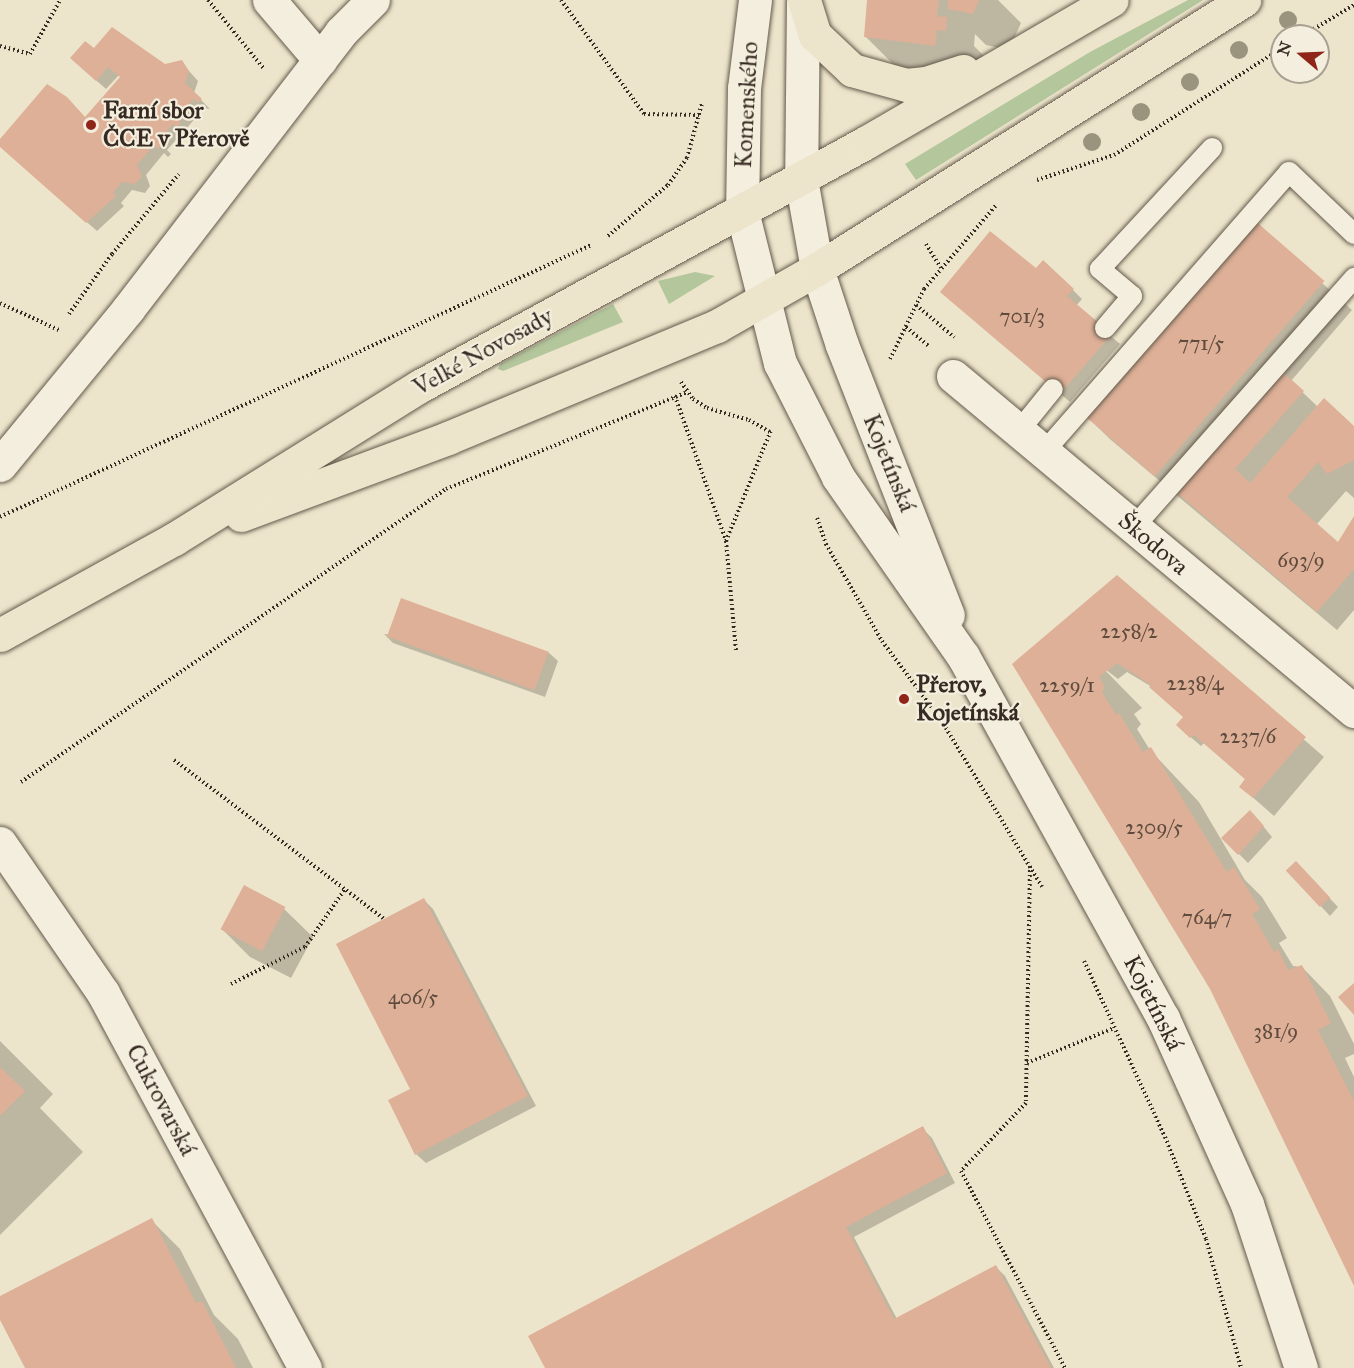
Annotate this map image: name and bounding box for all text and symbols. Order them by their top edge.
north arrow [1270,24,1330,84]
text: N [1273,39,1296,58]
street label: Komenského [729,41,765,169]
place label: Farní sbor ČCE v Přerově [103,97,249,153]
marker: Farní sbor ČCE v Přerově [84,118,98,132]
street label: Velké Novosady [408,302,558,402]
house number: 701/3 [999,303,1045,329]
house number: 771/5 [1178,330,1224,356]
street label: Kojetínská [856,410,922,516]
street label: Škodova [1112,506,1194,582]
house number: 693/9 [1277,547,1325,573]
house number: 2258/2 [1100,618,1158,644]
house number: 2238/4 [1166,670,1224,696]
place label: Přerov, Kojetínská [916,671,1019,727]
house number: 2259/1 [1039,672,1095,698]
marker: Přerov, Kojetínská [897,692,911,706]
house number: 2237/6 [1220,723,1276,749]
house number: 2309/5 [1125,814,1183,840]
house number: 764/7 [1182,904,1232,930]
street label: Kojetínská [1117,951,1189,1055]
house number: 406/5 [388,984,438,1010]
house number: 381/9 [1254,1018,1298,1044]
street label: Cukrovarská [120,1039,202,1161]

